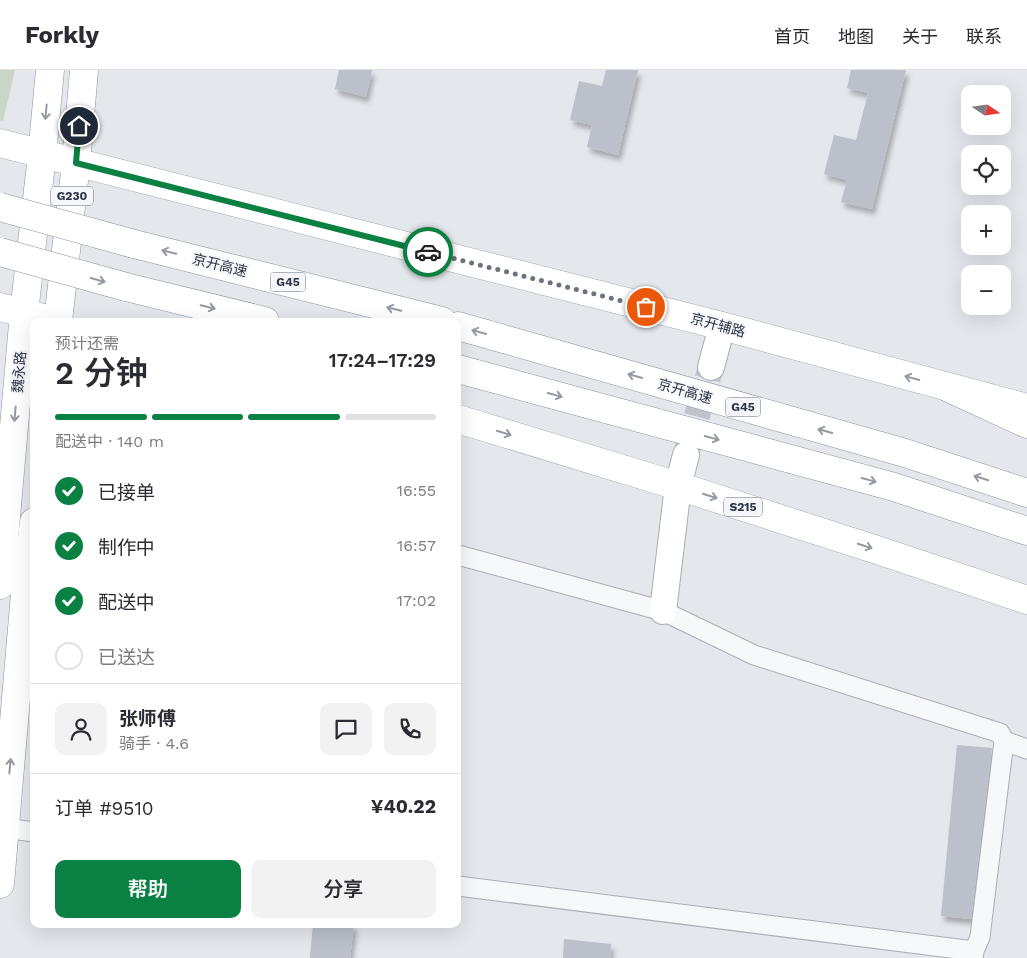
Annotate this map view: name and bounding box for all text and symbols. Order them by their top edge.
text: Forkly [25,21,99,49]
text: 首页 [774,26,810,47]
text: 地图 [838,26,874,47]
text: 关于 [902,26,938,47]
text: 联系 [966,26,1002,47]
north arrow [961,85,1011,135]
map controls [961,85,1011,315]
one-way arrow [41,104,51,120]
pin [58,105,100,147]
icon: home [65,112,93,140]
button: locate [961,145,1011,195]
road number: G230 [51,186,93,206]
button: + [961,205,1011,255]
courier [403,227,453,277]
icon: car [414,238,442,266]
one-way arrow [161,247,177,257]
street label: 京开高速 [191,250,249,280]
button: − [961,265,1011,315]
road number: G45 [270,272,306,292]
one-way arrow [89,275,105,285]
pin [625,286,667,328]
icon: bag [632,293,660,321]
one-way arrow [199,303,215,312]
one-way arrow [387,304,403,313]
street label: 京开辅路 [689,310,747,340]
one-way arrow [472,326,488,336]
text: 预计还需 [55,334,119,353]
text: 17:24–17:29 [329,349,436,372]
street label: 魏永路 [9,350,29,394]
text: 2 分钟 [55,354,148,392]
one-way arrow [628,371,644,381]
one-way arrow [905,373,921,382]
street label: 京开高速 [656,376,714,406]
one-way arrow [547,391,563,401]
road number: G45 [726,398,760,417]
one-way arrow [10,406,20,422]
one-way arrow [818,425,834,435]
one-way arrow [496,429,512,439]
text: 配送中 · 140 m [55,432,164,451]
one-way arrow [704,434,720,443]
one-way arrow [973,473,989,482]
one-way arrow [860,476,876,486]
icon: check [55,477,83,505]
text: 已接单 [98,481,155,504]
text: 16:55 [397,481,436,500]
one-way arrow [701,492,717,502]
road number: S215 [724,498,762,517]
icon: check [55,532,83,560]
text: 制作中 [98,536,155,559]
text: 16:57 [397,536,436,555]
one-way arrow [856,541,872,551]
icon: check [55,587,83,615]
text: 配送中 [98,591,155,614]
text: 17:02 [397,591,436,610]
text: 已送达 [98,646,155,669]
button: person [55,703,107,755]
button: chat [320,703,372,755]
button: phone [384,703,436,755]
text: 张师傅 [119,707,176,730]
text: 骑手 · 4.6 [119,734,189,753]
one-way arrow [5,758,15,774]
text: ¥40.22 [371,795,436,818]
text: 订单 #9510 [55,797,154,820]
button: 帮助 [55,860,241,918]
button: 分享 [251,860,436,918]

